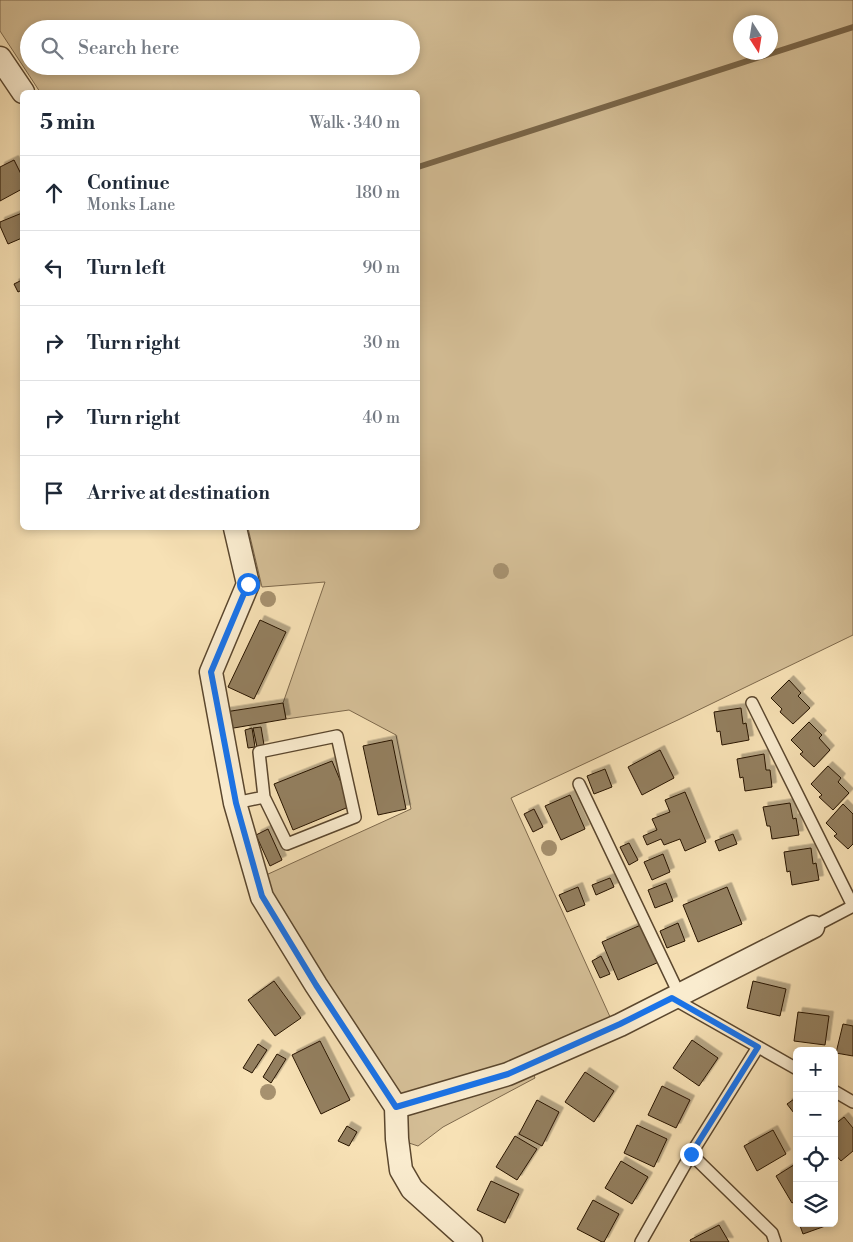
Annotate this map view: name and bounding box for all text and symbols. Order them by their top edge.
north arrow [733,15,778,60]
search box [20,20,420,75]
icon: search [38,34,66,62]
text: Search here [78,36,179,60]
text: 5 min [40,110,95,136]
text: Walk · 340 m [310,113,400,133]
text: Continue [87,171,170,195]
icon: ahead [40,179,68,207]
text: 180 m [356,183,400,203]
text: Monks Lane [87,195,175,215]
icon: left [40,254,68,282]
text: Turn left [87,256,166,280]
text: 90 m [362,258,400,278]
icon: right [40,329,68,357]
text: Turn right [87,331,180,355]
text: 30 m [363,333,400,353]
icon: right [40,404,68,432]
text: Turn right [87,406,180,430]
text: 40 m [363,408,400,428]
icon: arrive [40,479,68,507]
text: Arrive at destination [87,481,270,505]
route start [237,573,260,596]
map controls [793,1047,838,1227]
button: + [793,1047,838,1092]
button: − [793,1092,838,1137]
button: locate [793,1137,838,1182]
route end [680,1143,703,1166]
button: layers [793,1182,838,1227]

